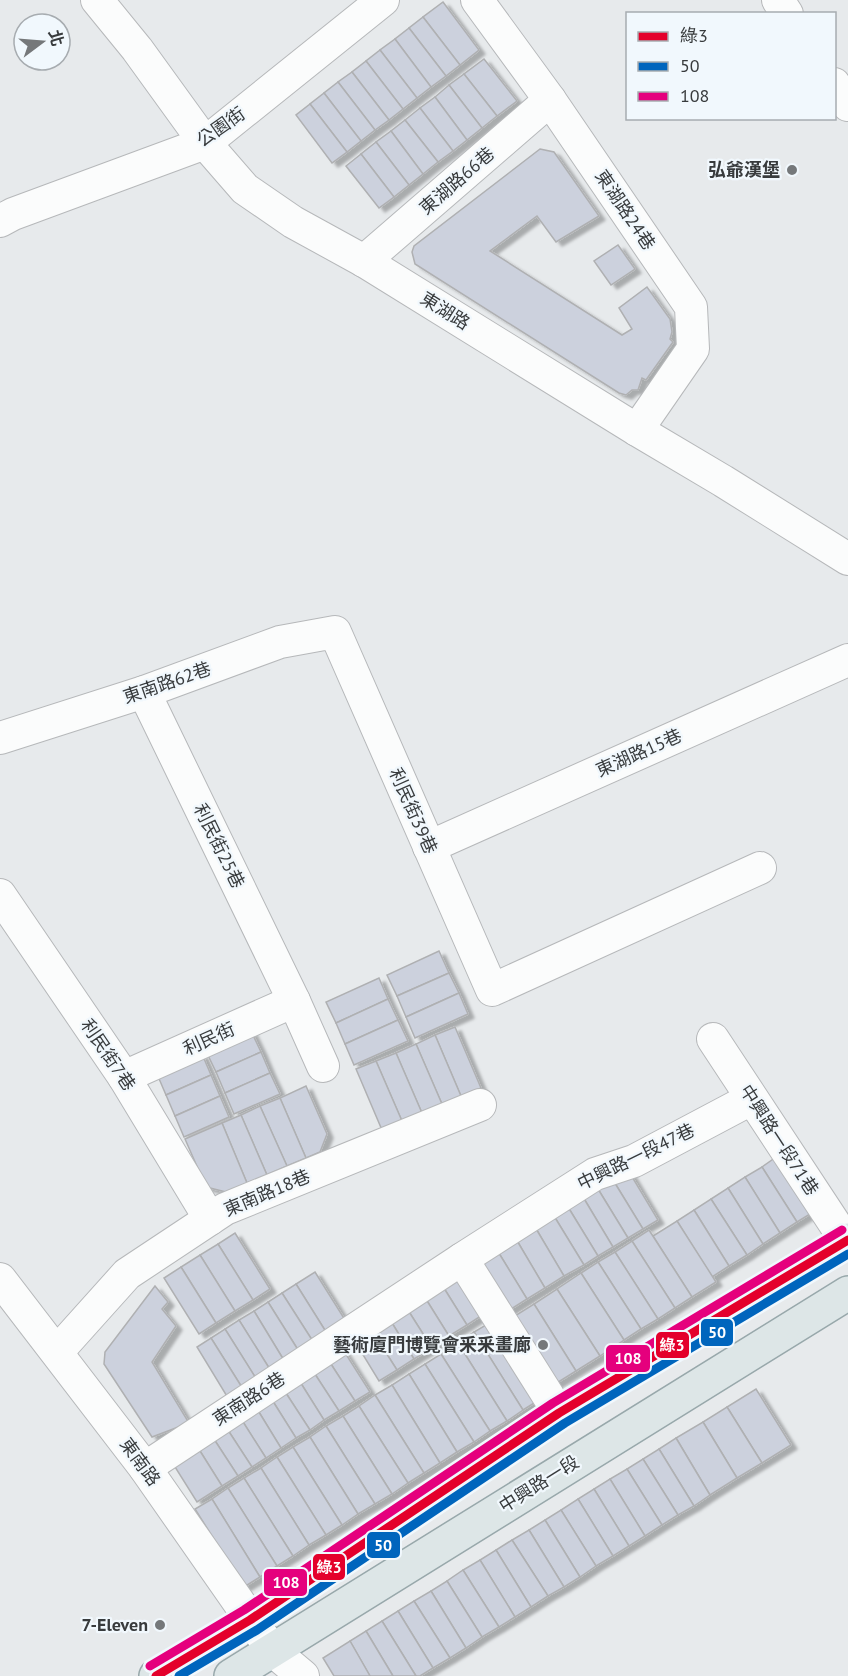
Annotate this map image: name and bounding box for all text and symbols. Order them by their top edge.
north arrow [12,12,72,72]
legend [626,12,836,120]
text: 綠3 [680,24,708,47]
text: 北 [45,27,68,48]
text: 50 [680,54,700,77]
text: 108 [680,84,709,107]
street label: 公園街 [192,102,249,151]
street label: 東湖路66巷 [415,142,499,219]
place label: 弘爺漢堡 [708,158,780,181]
marker: 弘爺漢堡 [785,163,799,177]
street label: 東湖路24巷 [590,165,661,254]
street label: 東湖路 [416,287,474,335]
street label: 東南路62巷 [120,657,214,708]
street label: 東湖路15巷 [592,723,685,782]
street label: 利民街39巷 [384,764,443,857]
street label: 利民街25巷 [189,800,250,892]
street label: 利民街7巷 [76,1014,141,1095]
street label: 利民街 [179,1017,238,1060]
street label: 中興路一段71巷 [735,1080,824,1200]
street label: 中興路一段47巷 [573,1118,698,1195]
street label: 東南路18巷 [220,1164,313,1221]
line badge: 50 [700,1318,734,1347]
text: 50 [708,1322,726,1342]
line badge: 綠3 [655,1331,690,1359]
place label: 藝術廈門博覽會釆釆畫廊 [333,1333,531,1356]
text: 綠3 [659,1335,685,1355]
marker: 藝術廈門博覽會釆釆畫廊 [536,1338,550,1352]
line badge: 108 [605,1344,651,1373]
text: 108 [614,1348,642,1368]
street label: 東南路6巷 [208,1367,289,1431]
street label: 東南路 [115,1433,166,1490]
street label: 中興路一段 [494,1450,583,1517]
line badge: 50 [366,1531,401,1559]
text: 50 [374,1535,392,1555]
line badge: 綠3 [312,1553,346,1581]
text: 綠3 [316,1557,342,1577]
line badge: 108 [263,1568,308,1597]
text: 108 [272,1572,300,1592]
place label: 7-Eleven [81,1613,148,1636]
marker: 7-Eleven [153,1618,167,1632]

